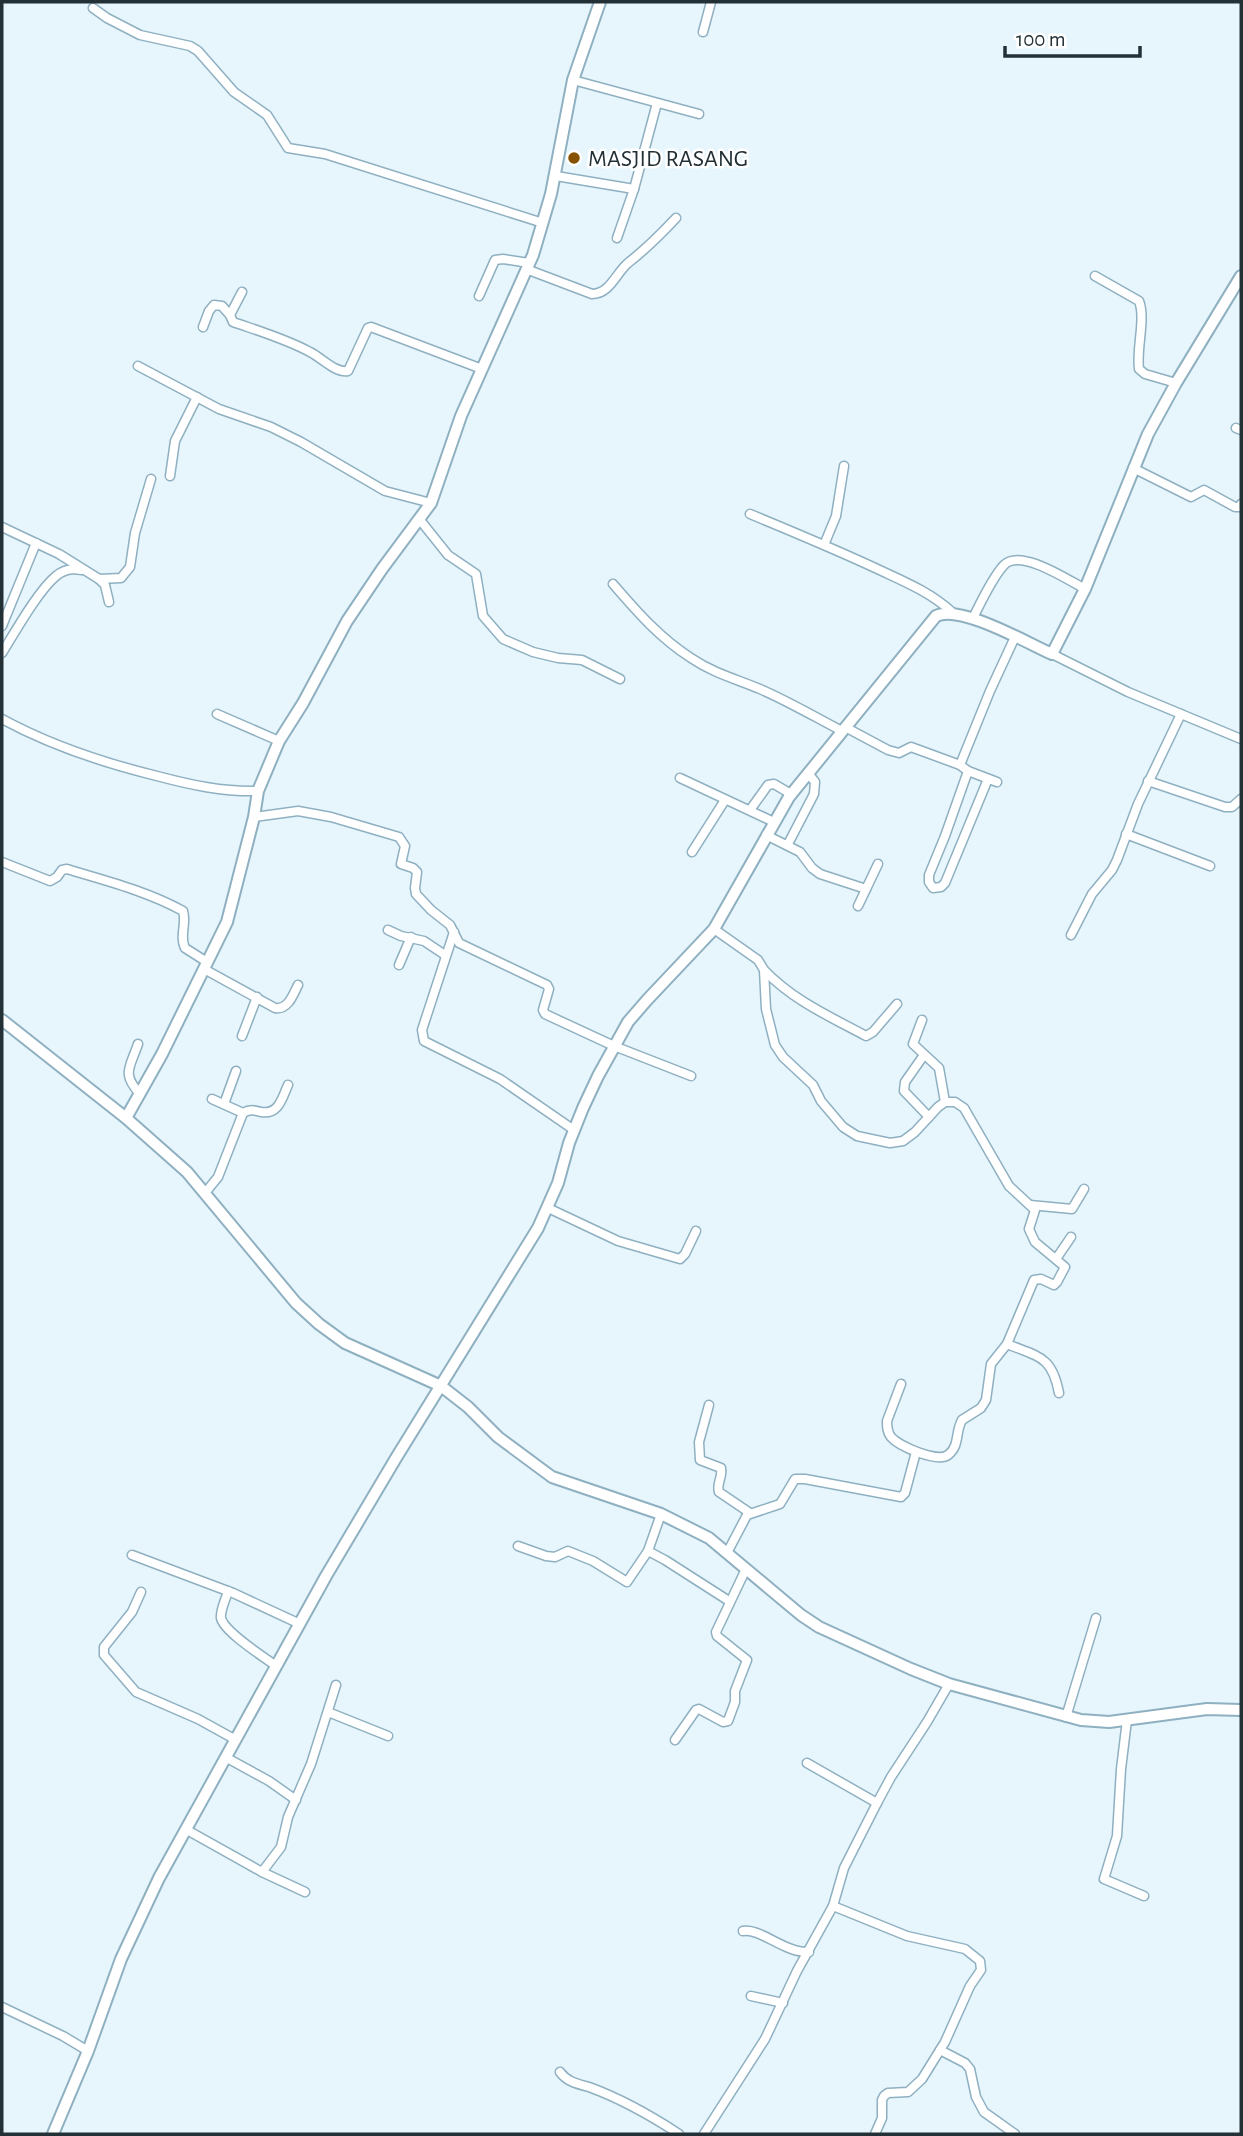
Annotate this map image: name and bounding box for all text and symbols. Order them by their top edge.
scale bar [1005,14,1140,58]
text: 100 m [1016,29,1066,50]
place label: MASJID RASANG [588,147,748,171]
marker: MASJID RASANG [566,150,582,166]

